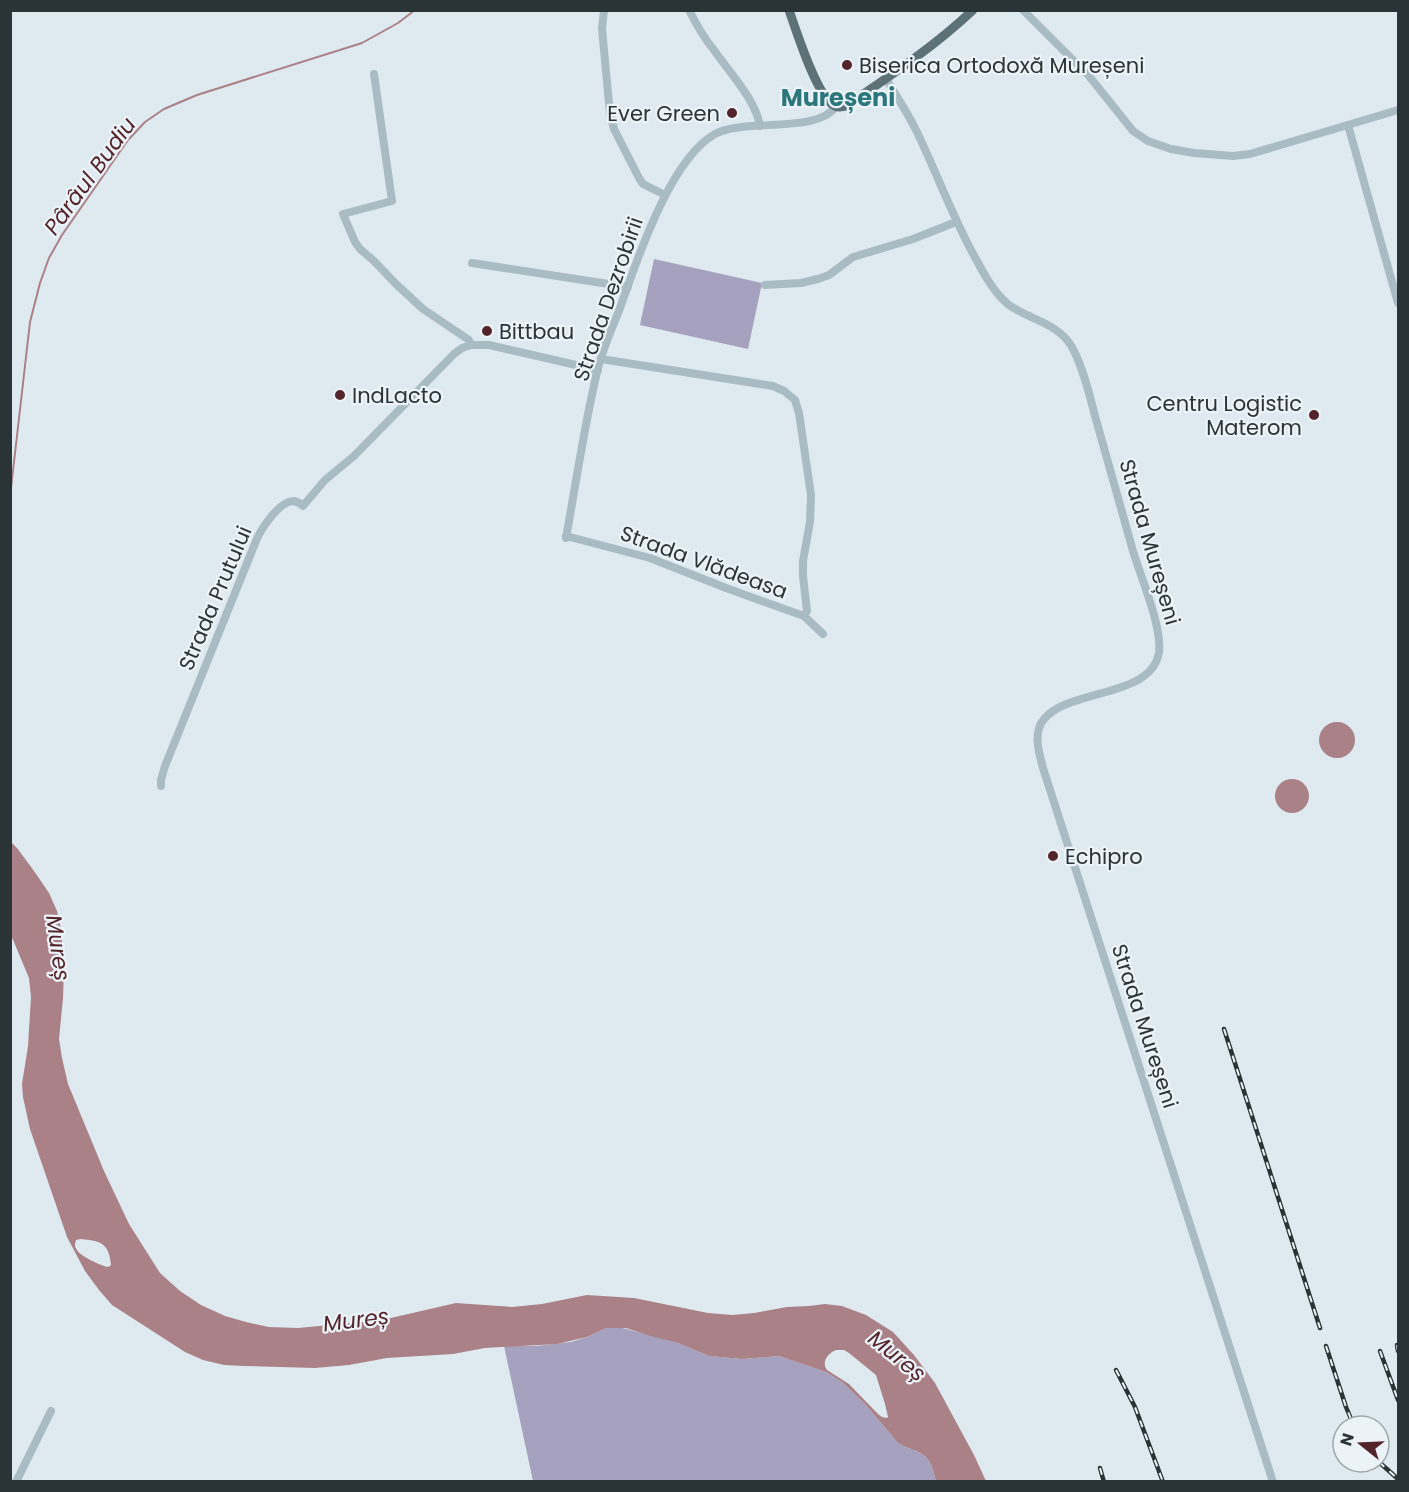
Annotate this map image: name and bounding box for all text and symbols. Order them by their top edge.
place label: Biserica Ortodoxă Mureșeni [859,51,1144,80]
marker: Biserica Ortodoxă Mureșeni [840,58,854,72]
district label: Mureșeni [781,81,895,114]
place label: Ever Green [607,99,720,128]
marker: Ever Green [725,106,739,120]
water label: Pârâul Budiu [37,111,143,241]
street label: Strada Dezrobirii [566,213,650,385]
place label: Bittbau [499,317,574,346]
marker: Bittbau [480,324,494,338]
place label: IndLacto [352,381,442,410]
marker: IndLacto [333,388,347,402]
place label: Centru Logistic Materom [1146,389,1302,442]
marker: Centru Logistic Materom [1307,408,1321,422]
street label: Strada Mureșeni [1112,456,1188,628]
street label: Strada Vlădeasa [616,518,792,606]
street label: Strada Prutului [172,521,258,675]
place label: Echipro [1065,842,1143,871]
marker: Echipro [1046,849,1060,863]
water label: Mureș [38,913,78,983]
street label: Strada Mureșeni [1105,940,1185,1112]
water label: Mureș [321,1301,391,1339]
water label: Mureș [861,1323,933,1389]
north arrow [1331,1414,1391,1474]
text: N [1334,1430,1360,1449]

